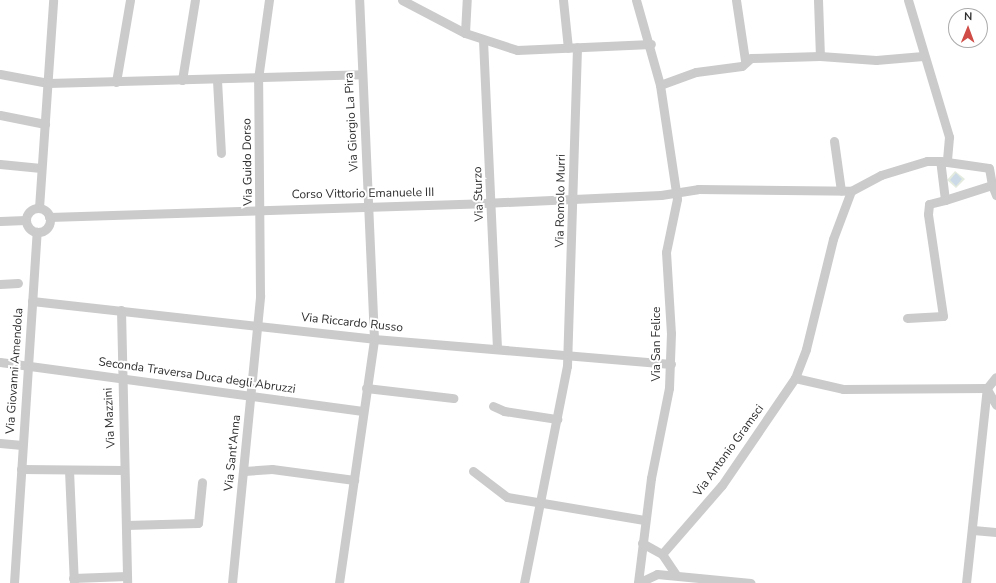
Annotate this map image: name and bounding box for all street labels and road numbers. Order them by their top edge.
street label: Via Giorgio La Pira [342,72,362,172]
street label: Via Guido Dorso [240,118,256,206]
street label: Via Romolo Murri [553,154,569,248]
street label: Via Sturzo [471,166,487,222]
street label: Corso Vittorio Emanuele III [292,186,434,202]
street label: Via San Felice [650,306,664,382]
street label: Via Giovanni Amendola [3,308,27,434]
street label: Via Riccardo Russo [300,310,404,336]
street label: Seconda Traversa Duca degli Abruzzi [97,355,297,397]
street label: Via Mazzini [101,387,119,449]
street label: Via Antonio Gramsci [691,402,767,500]
street label: Via Sant'Anna [222,414,244,492]

